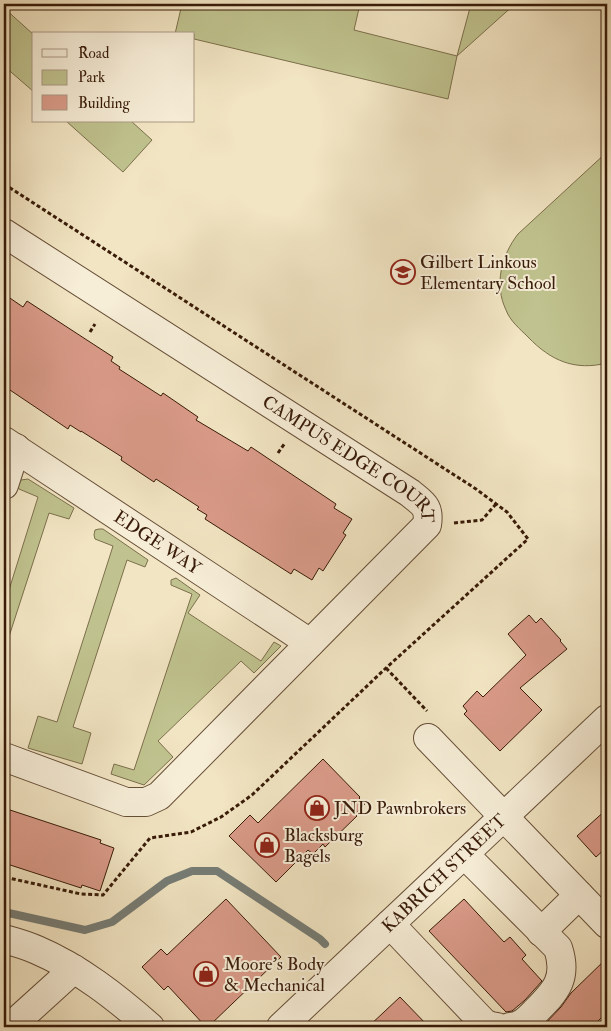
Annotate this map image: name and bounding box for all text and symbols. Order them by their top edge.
legend [32,32,195,122]
text: Road [78,44,110,63]
text: Park [78,68,105,87]
text: Building [78,94,130,113]
place label: Gilbert Linkous Elementary School [420,251,556,295]
school or university icon: Gilbert Linkous Elementary School [390,259,416,285]
street label: CAMPUS EDGE COURT [258,390,439,524]
street label: EDGE WAY [109,505,206,580]
shop icon: JND Pawnbrokers [304,795,330,821]
place label: JND Pawnbrokers [333,797,466,820]
street label: KABRICH STREET [377,808,511,938]
place label: Blacksburg Bagels [284,824,364,868]
shop icon: Blacksburg Bagels [254,832,280,858]
place label: Moore's Body & Mechanical [224,953,325,997]
shop icon: Moore's Body & Mechanical [193,961,219,987]

